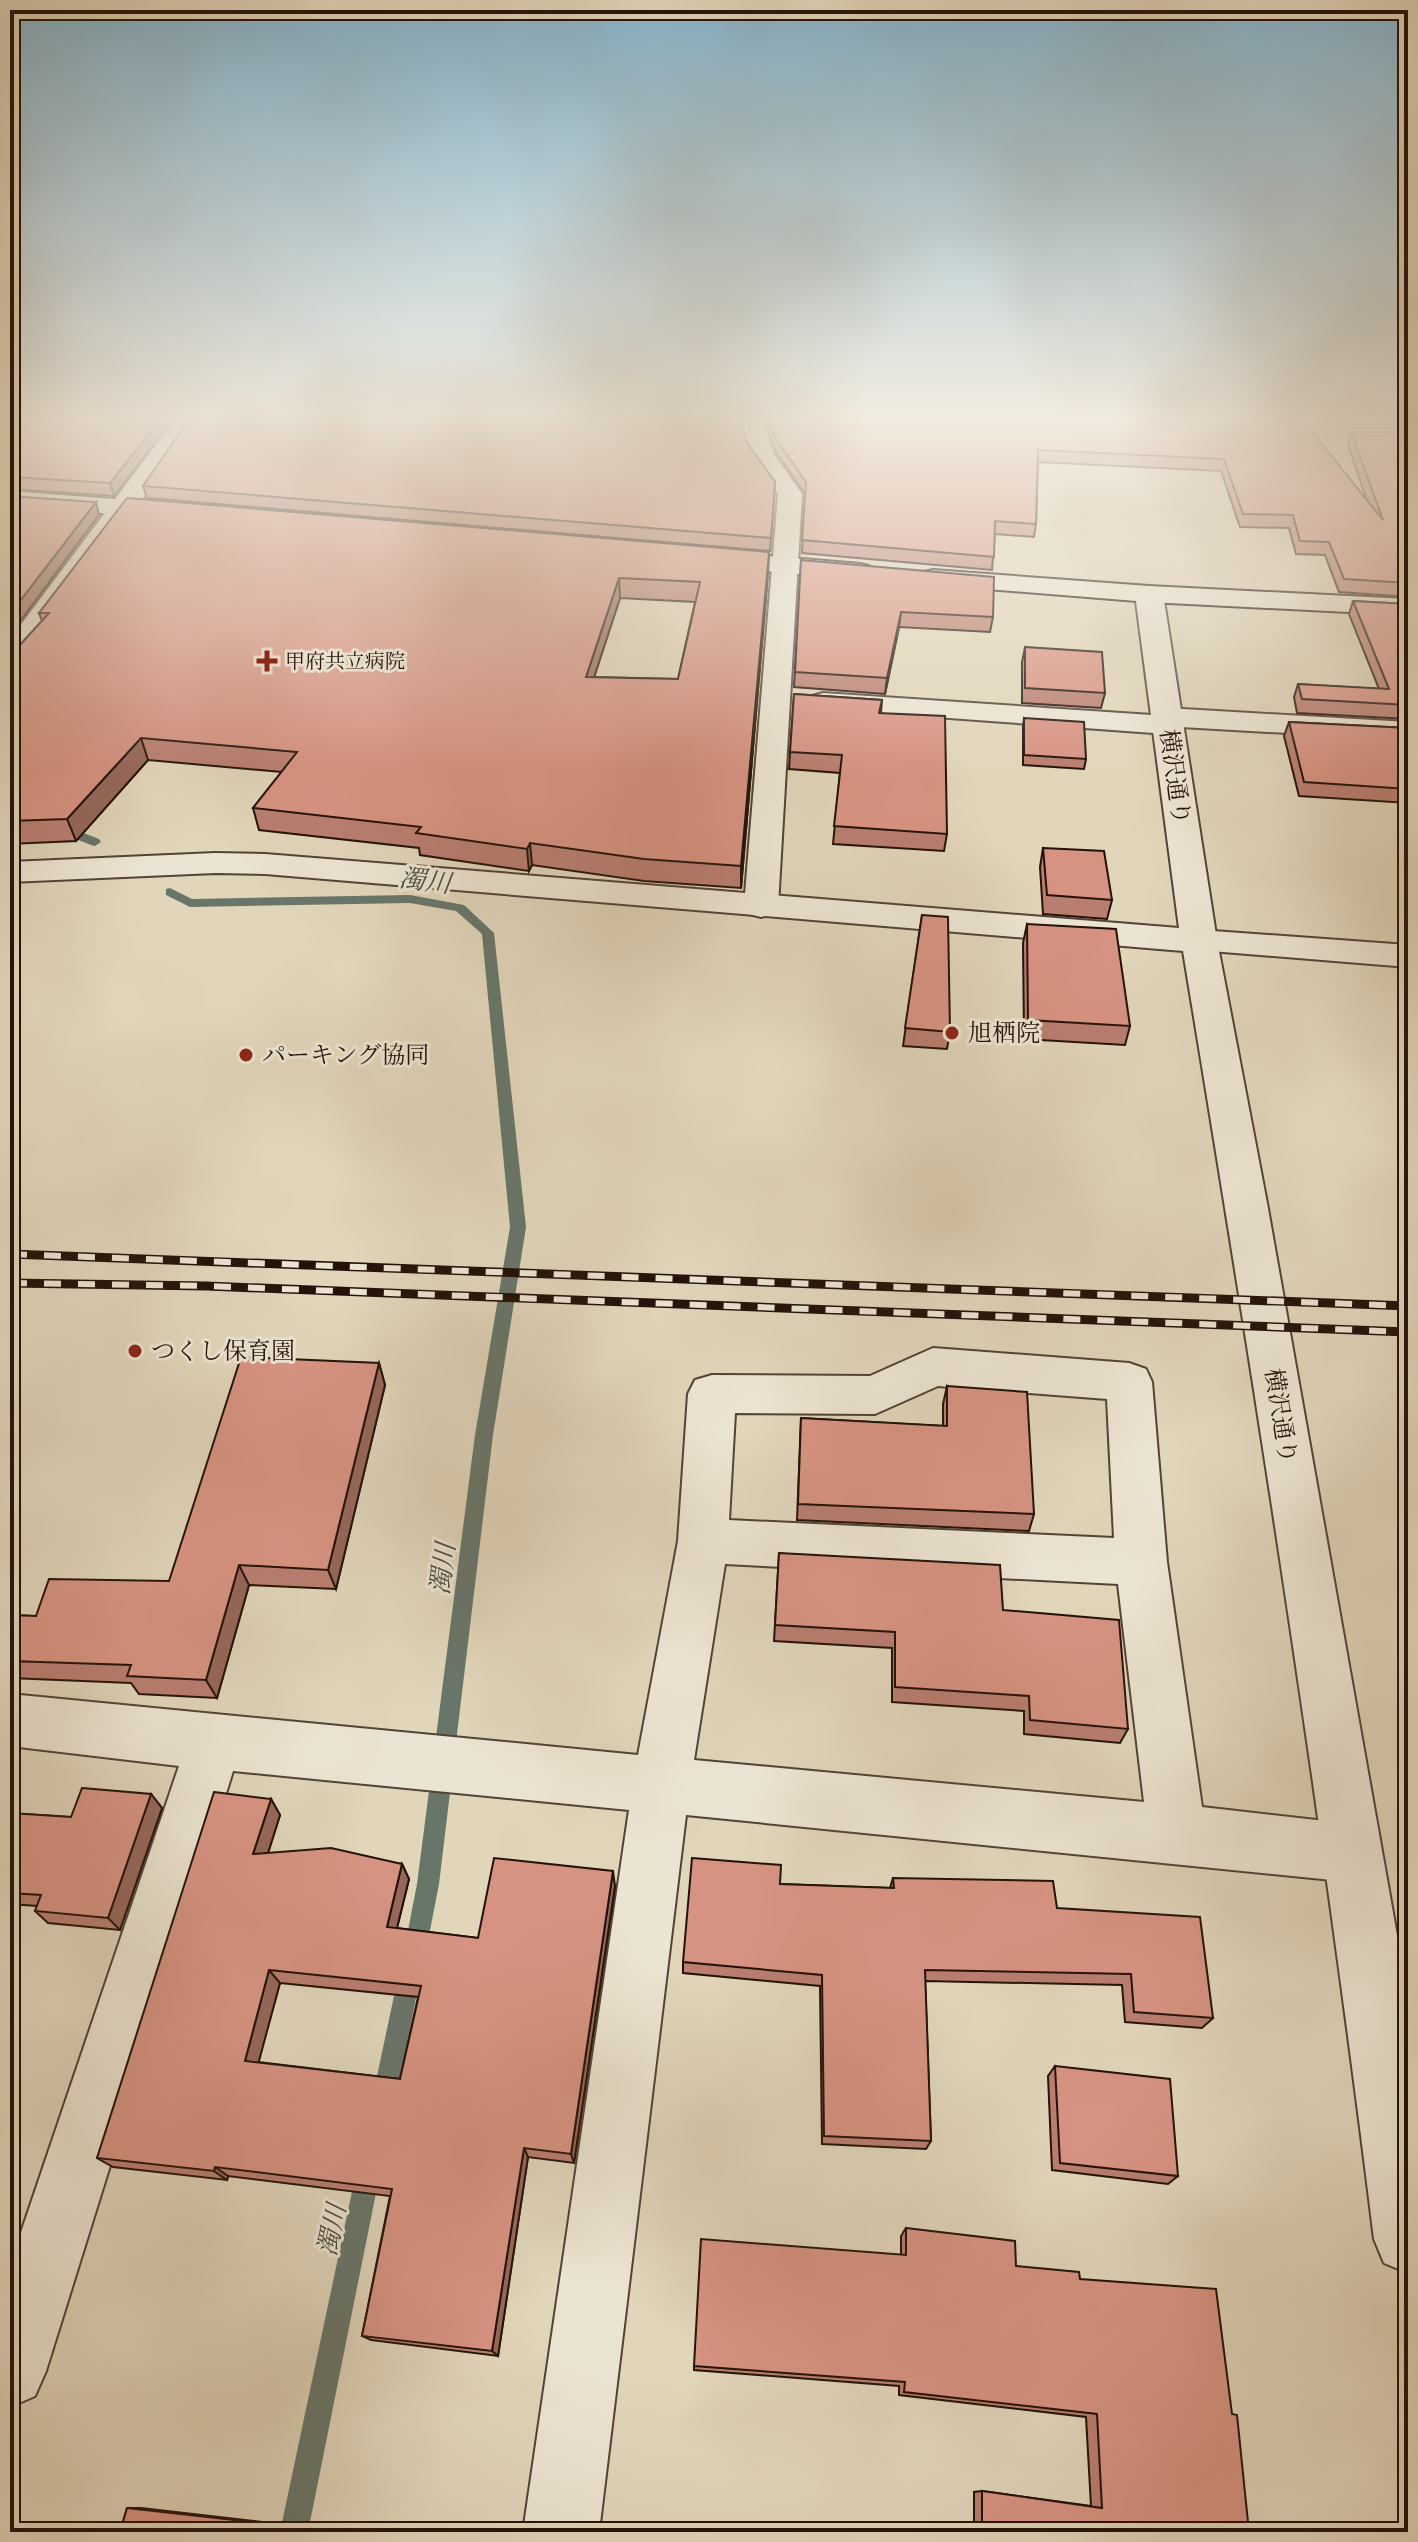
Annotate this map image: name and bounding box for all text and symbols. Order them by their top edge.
marker: 甲府共立病院 [256,650,278,672]
place label: 甲府共立病院 [285,650,405,673]
street label: 横沢通り [1154,728,1196,826]
water label: 濁川 [397,862,456,900]
place label: 旭栖院 [968,1019,1040,1047]
marker: 旭栖院 [943,1024,961,1042]
place label: パーキング協同 [262,1041,429,1069]
marker: パーキング協同 [237,1046,255,1064]
place label: つくし保育園 [151,1337,295,1365]
marker: つくし保育園 [126,1342,144,1360]
street label: 横沢通り [1260,1366,1302,1466]
water label: 濁川 [424,1538,462,1597]
water label: 濁川 [311,2198,353,2259]

